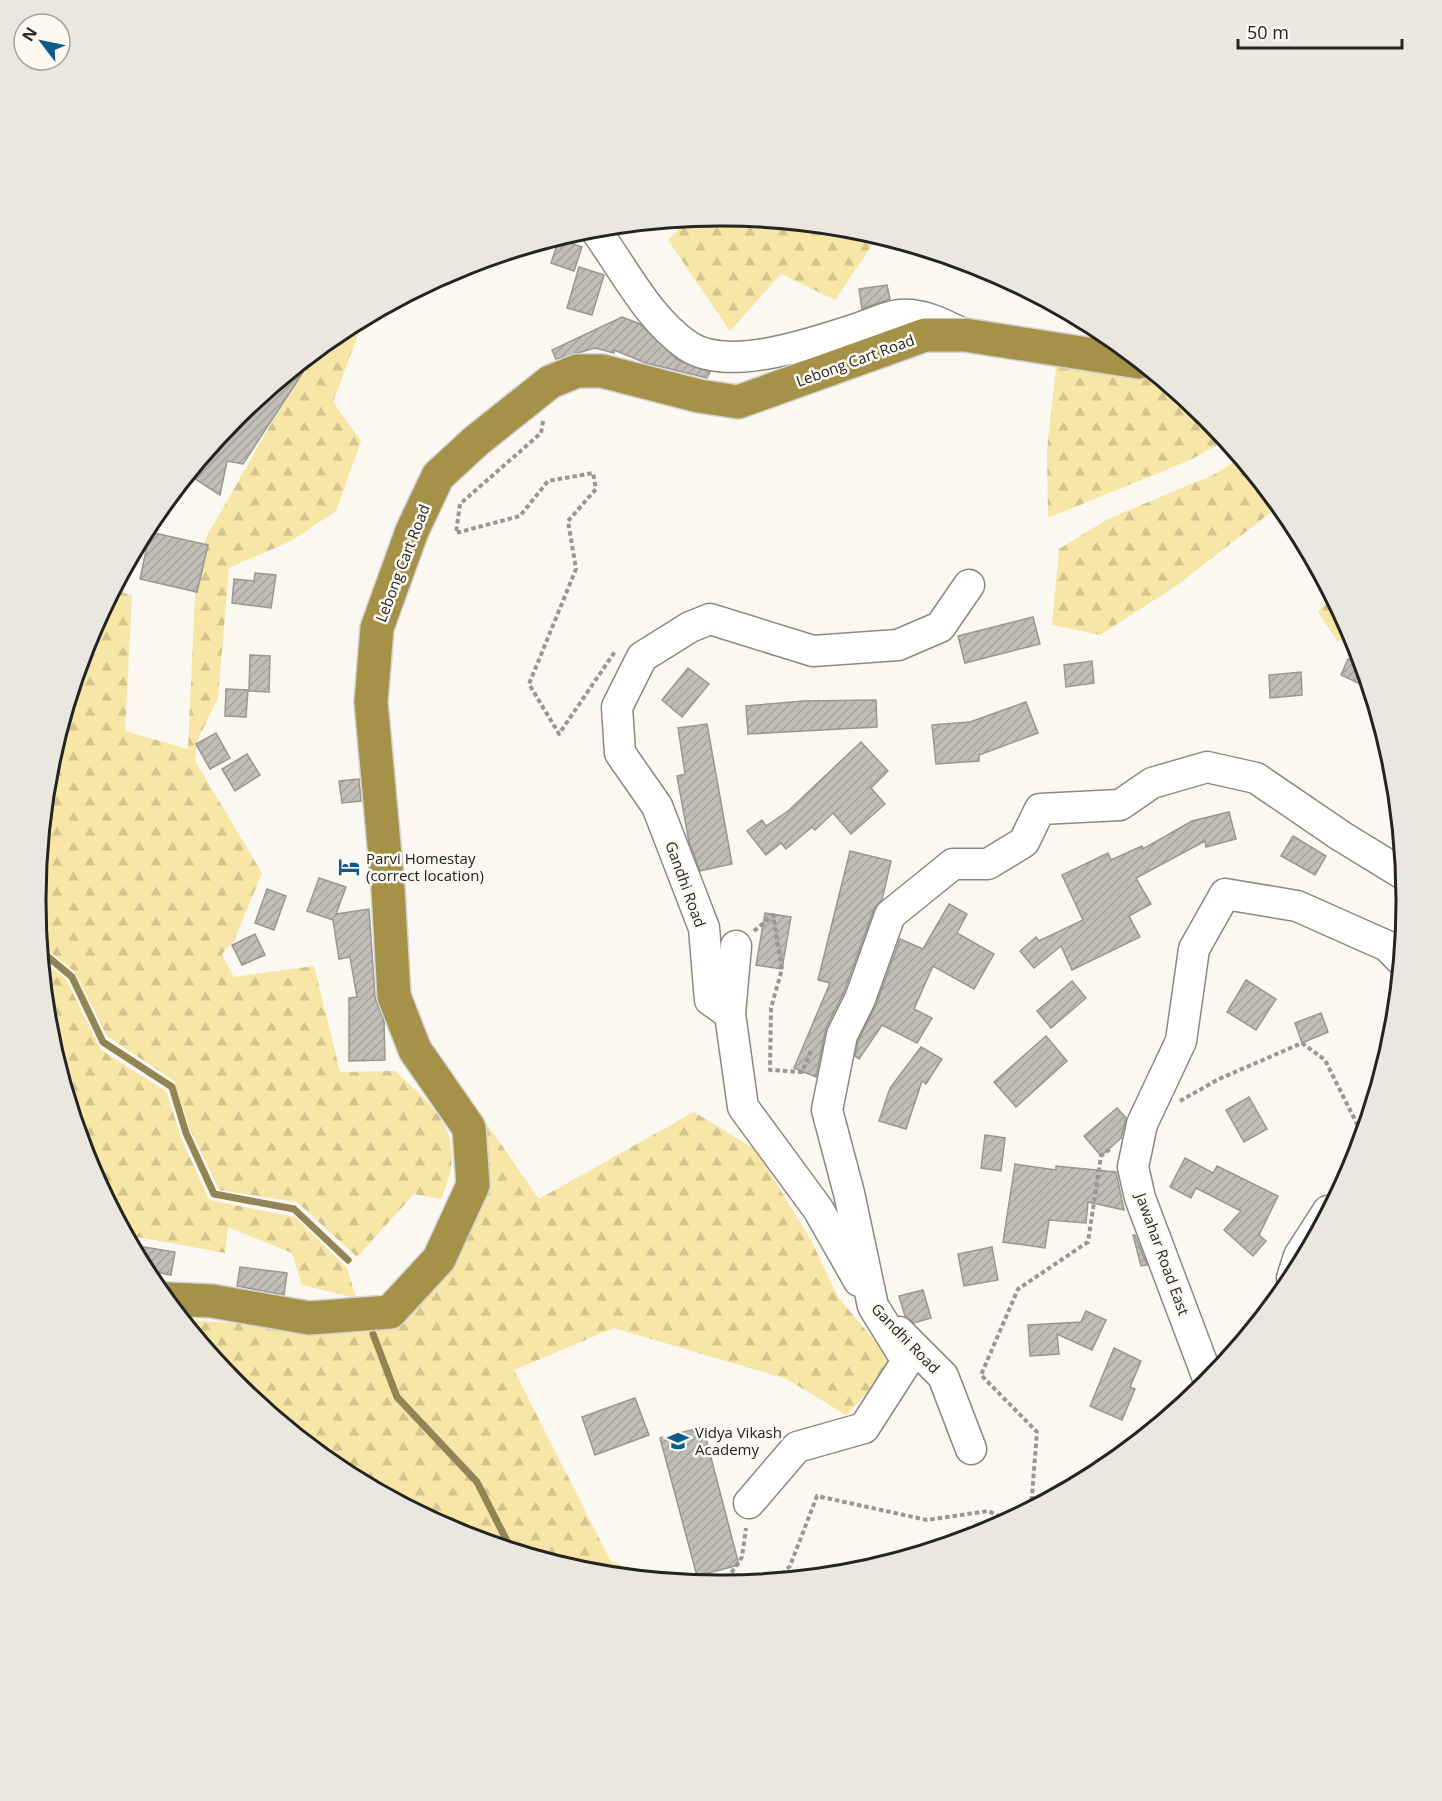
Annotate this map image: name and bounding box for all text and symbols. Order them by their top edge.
north arrow [12,12,72,72]
scale bar [1238,12,1402,50]
text: 50 m [1247,20,1289,44]
text: N [17,23,42,45]
street label: Lebong Cart Road [793,329,917,391]
street label: Lebong Cart Road [370,501,434,625]
street label: Gandhi Road [661,838,711,930]
place label: Parvi Homestay (correct location) [366,848,484,885]
hotel icon: Parvi Homestay (correct location) [337,855,361,879]
street label: Jawahar Road East [1131,1188,1194,1318]
street label: Gandhi Road [867,1299,945,1377]
place label: Vidya Vikash Academy [695,1422,782,1459]
school or university icon: Vidya Vikash Academy [666,1429,690,1453]

